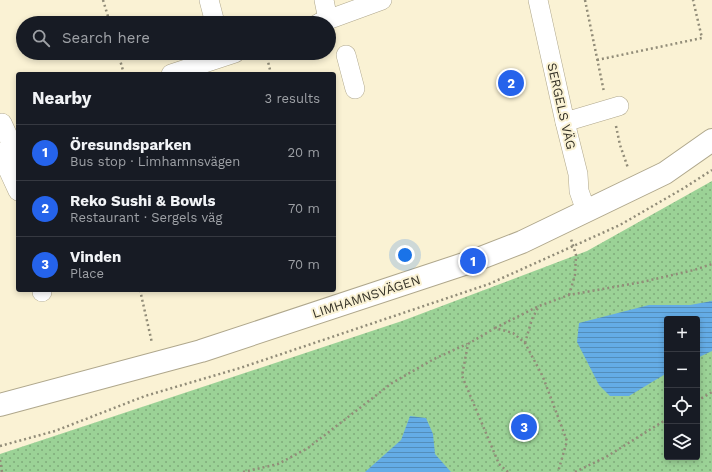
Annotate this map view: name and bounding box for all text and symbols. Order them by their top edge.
search box [16,16,336,60]
icon: search [30,27,52,49]
text: Search here [62,29,150,47]
street label: SERGELS VÄG [544,61,579,151]
pin: 2 [498,68,524,98]
text: Nearby [32,88,91,108]
text: 3 results [265,91,320,106]
text: Öresundsparken [70,136,191,154]
text: 1 [42,145,48,160]
text: 20 m [288,145,320,160]
text: Bus stop · Limhamnsvägen [70,154,240,169]
text: Reko Sushi & Bowls [70,192,215,210]
text: 2 [41,201,49,216]
text: 70 m [288,201,320,216]
text: Restaurant · Sergels väg [70,210,222,225]
your location [395,245,415,265]
pin: 1 [460,246,486,276]
text: Vinden [70,248,121,266]
text: 3 [41,257,49,272]
text: 70 m [288,257,320,272]
text: Place [70,266,104,281]
street label: LIMHAMNSVÄGEN [310,272,422,321]
map controls [664,316,700,460]
button: + [664,316,700,352]
button: − [664,352,700,388]
button: locate [664,388,700,424]
pin: 3 [511,412,537,442]
button: layers [664,424,700,460]

